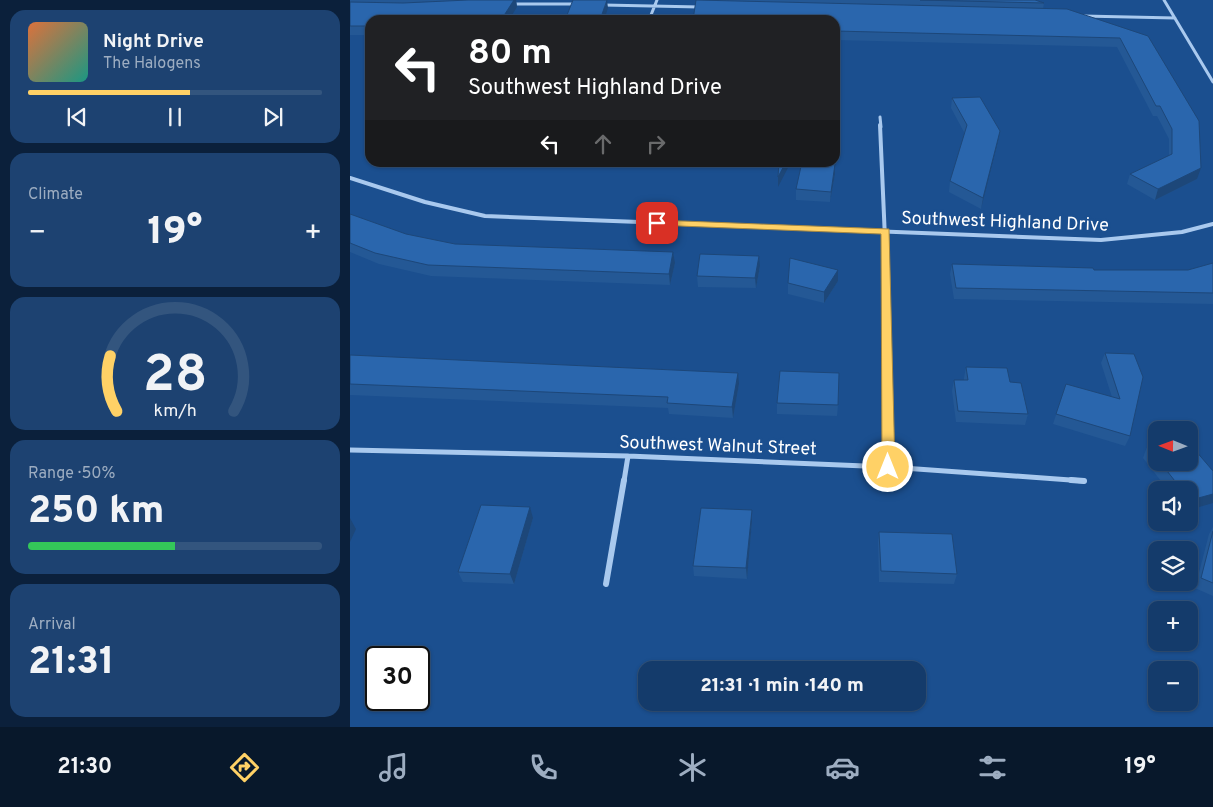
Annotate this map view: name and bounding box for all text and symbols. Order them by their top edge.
text: Night Drive [103,30,204,54]
text: 80 m [468,32,552,76]
icon: left [385,35,450,100]
text: The Halogens [103,54,201,74]
text: Southwest Highland Drive [468,75,722,102]
icon: previous [63,103,91,131]
icon: pause [161,103,189,131]
icon: next [259,103,287,131]
icon: left [536,130,564,158]
icon: ahead [589,130,617,158]
icon: right [642,130,670,158]
text: Climate [28,185,83,205]
pin [636,202,678,244]
street label: Southwest Highland Drive [901,207,1109,238]
text: 19° [147,209,203,258]
icon: arrive [643,209,671,237]
text: − [28,216,46,252]
text: + [304,216,322,252]
text: 28 [143,344,207,410]
text: km/h [153,400,197,423]
north arrow [1148,421,1198,471]
map controls [1148,421,1198,711]
street label: Southwest Walnut Street [619,432,817,461]
position arrow [861,440,913,492]
text: Range · 50% [28,464,116,484]
button: sound [1148,481,1198,531]
text: 250 km [28,488,164,537]
button: layers [1148,541,1198,591]
button: + [1148,601,1198,651]
text: Arrival [28,615,76,635]
text: 21:31 [28,639,114,688]
speed limit sign: 30 [365,646,430,711]
button: − [1148,661,1198,711]
text: 21:31 · 1 min · 140 m [700,674,864,698]
icon: directions [227,750,262,785]
icon: music [376,750,411,785]
icon: phone [526,750,561,785]
icon: climate [675,750,710,785]
icon: car [825,750,860,785]
icon: filters [975,750,1010,785]
text: 21:30 [57,754,112,781]
text: 19° [1124,754,1156,781]

